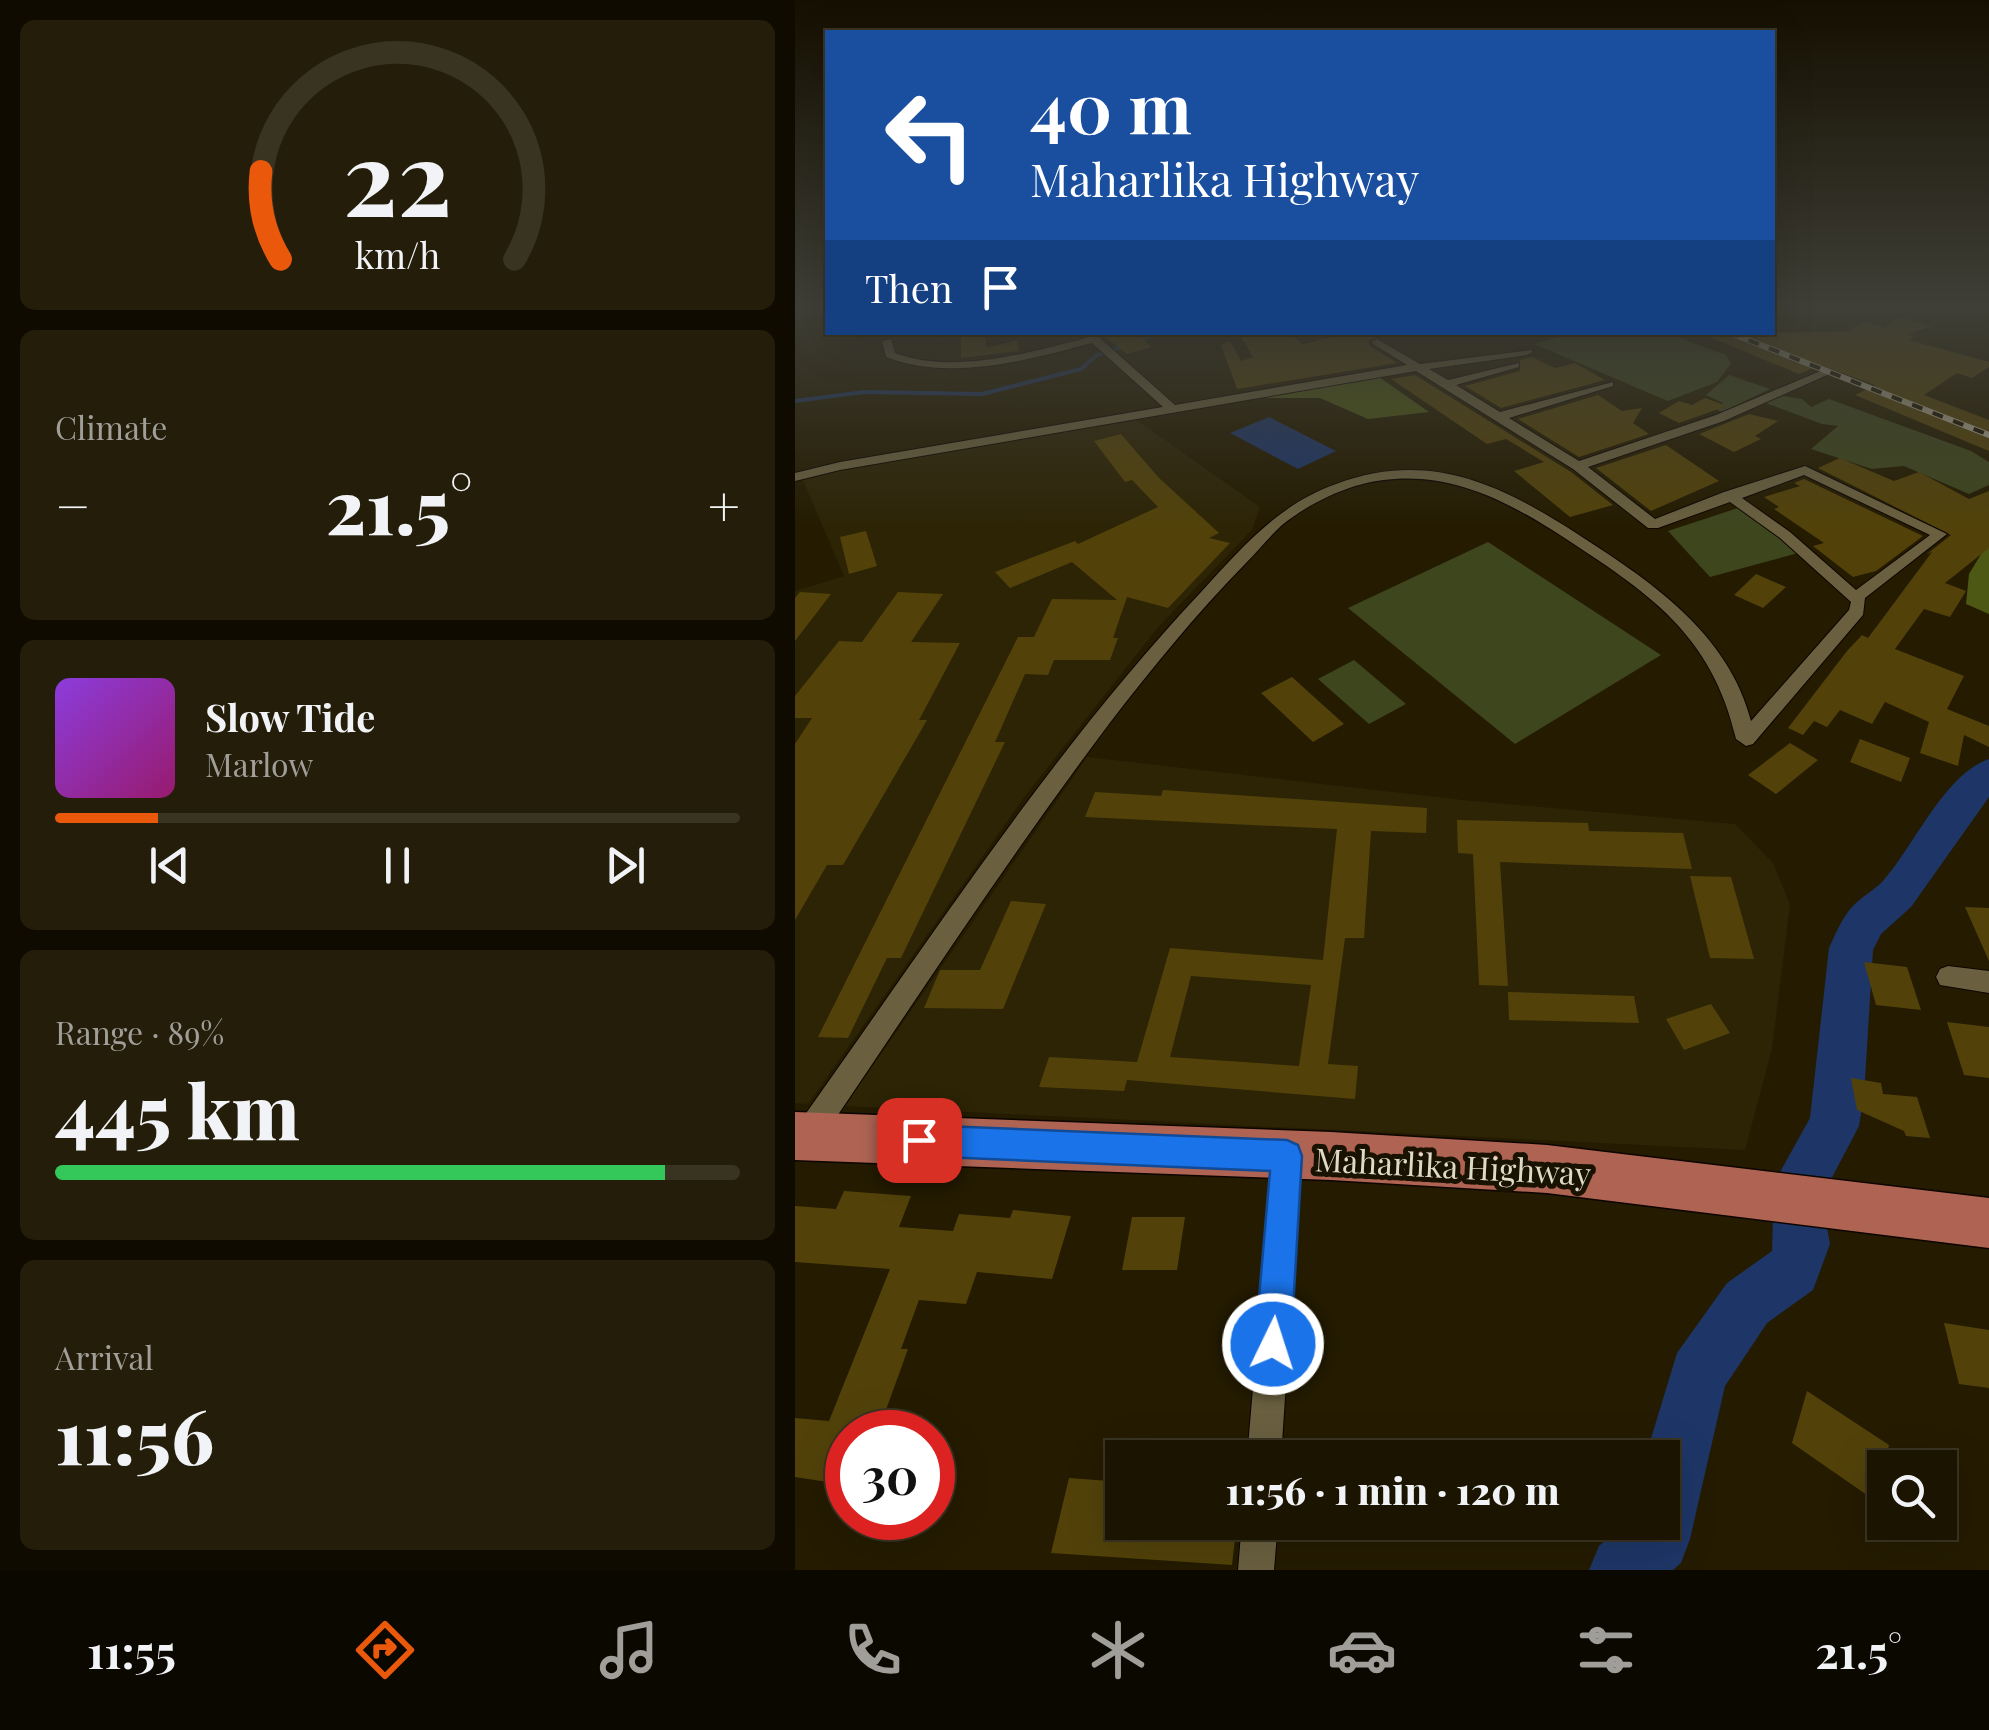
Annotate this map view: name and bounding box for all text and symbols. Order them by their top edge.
text: 40 m [1030,58,1192,152]
icon: left [865,70,995,200]
text: 22 [343,104,452,243]
text: Maharlika Highway [1030,148,1419,208]
text: km/h [355,230,440,278]
icon: arrive [973,260,1028,315]
text: Then [865,262,953,313]
text: Climate [55,405,167,448]
text: 21.5° [326,454,473,554]
text: − [55,467,91,541]
text: + [708,467,740,541]
text: Slow Tide [205,691,375,742]
text: Marlow [205,742,313,785]
icon: previous [142,838,197,893]
icon: pause [370,838,425,893]
icon: next [598,838,653,893]
text: Range · 89% [55,1010,224,1053]
text: 445 km [55,1059,300,1159]
pin [877,1098,962,1183]
icon: arrive [892,1113,947,1168]
street label: Maharlika Highway [1314,1136,1592,1194]
position arrow [1221,1292,1325,1396]
text: Arrival [55,1335,154,1378]
text: 11:56 [55,1384,214,1484]
speed limit sign: 30 [825,1410,955,1540]
map controls [1867,1450,1957,1540]
button: search [1867,1450,1957,1540]
text: 11:56 · 1 min · 120 m [1225,1464,1560,1515]
icon: directions [350,1615,420,1685]
icon: music [594,1615,664,1685]
icon: phone [838,1615,908,1685]
icon: climate [1083,1615,1153,1685]
icon: car [1327,1615,1397,1685]
icon: filters [1571,1615,1641,1685]
text: 11:55 [87,1620,176,1680]
text: 21.5° [1815,1620,1902,1680]

